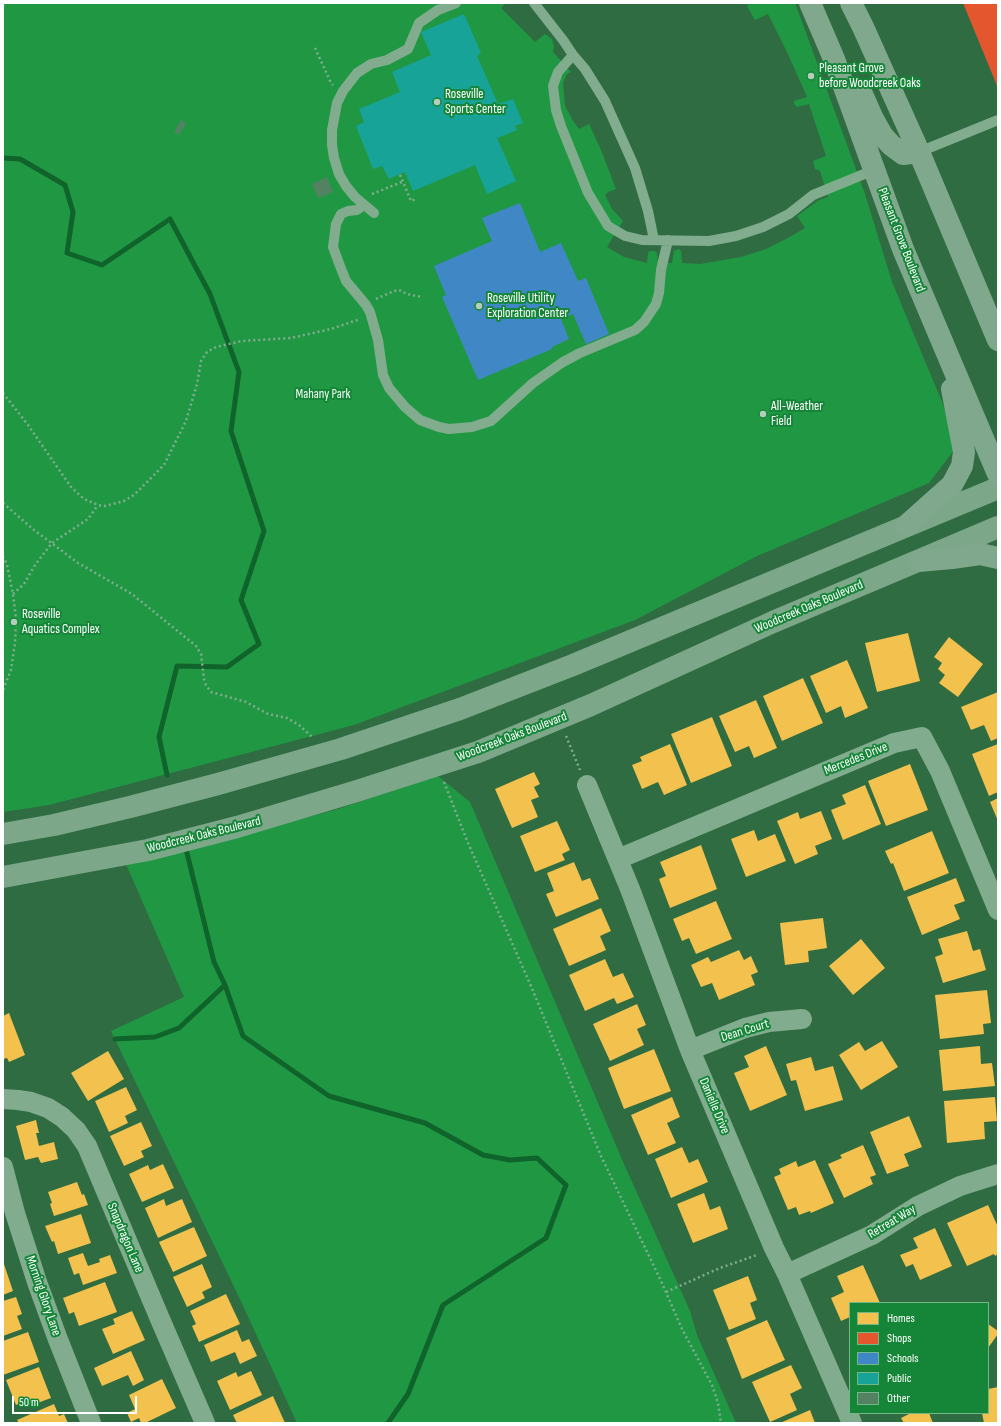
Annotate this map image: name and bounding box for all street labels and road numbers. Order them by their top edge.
street label: Pleasant Grove Boulevard [874,186,928,294]
street label: Woodcreek Oaks Boulevard [752,577,866,637]
street label: Woodcreek Oaks Boulevard [455,709,569,765]
street label: Mercedes Drive [822,739,890,779]
street label: Woodcreek Oaks Boulevard [146,813,262,857]
street label: Dean Court [719,1016,771,1046]
street label: Danielle Drive [695,1076,733,1136]
street label: Snapdragon Lane [103,1201,147,1275]
street label: Retreat Way [865,1202,919,1242]
street label: Morning Glory Lane [22,1254,64,1338]

